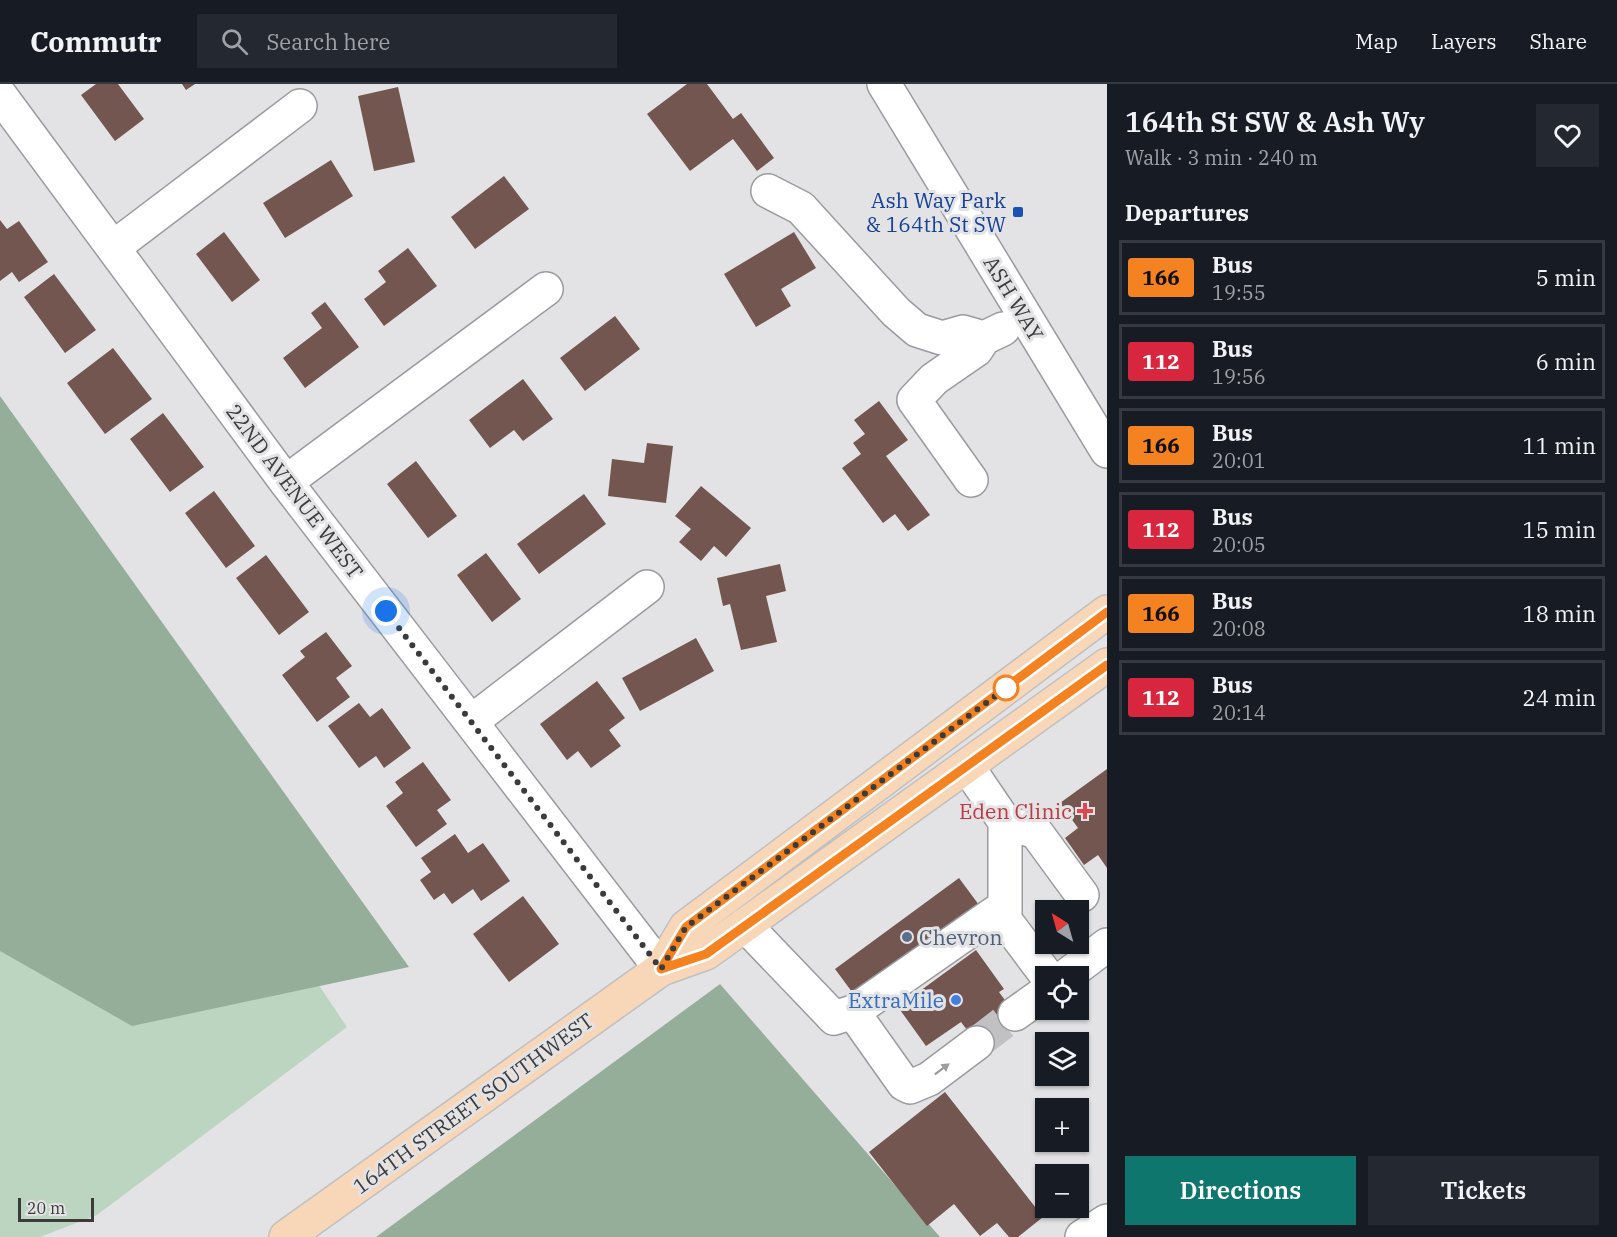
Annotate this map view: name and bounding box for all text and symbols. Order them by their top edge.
search box [197,14,617,68]
text: Commutr [30,23,161,60]
icon: search [218,25,251,58]
text: Search here [266,27,390,56]
text: Map [1355,27,1398,55]
text: Layers [1431,27,1497,55]
text: Share [1530,27,1587,55]
text: 164th St SW & Ash Wy [1125,103,1425,140]
button: heart [1536,104,1599,167]
text: Walk · 3 min · 240 m [1125,144,1318,171]
place label: Ash Way Park & 164th St SW [866,186,1007,238]
text: Departures [1125,198,1249,227]
marker: Ash Way Park & 164th St SW [1011,205,1025,219]
street label: ASH WAY [978,250,1050,346]
text: Bus [1212,250,1253,279]
text: 166 [1142,263,1180,291]
text: 5 min [1536,263,1596,292]
text: 19:55 [1212,279,1266,306]
text: Bus [1212,334,1253,363]
text: 112 [1142,347,1180,375]
text: 6 min [1536,347,1596,376]
text: 19:56 [1212,363,1266,390]
street label: 22ND AVENUE WEST [220,398,370,584]
text: Bus [1212,418,1253,447]
text: 166 [1142,431,1180,459]
text: 11 min [1523,431,1596,460]
text: 20:01 [1212,447,1266,474]
text: Bus [1212,502,1253,531]
text: 112 [1142,515,1180,543]
text: 15 min [1523,515,1596,544]
text: 20:05 [1212,531,1266,558]
text: Bus [1212,586,1253,615]
your location [371,596,401,626]
text: 166 [1142,599,1180,627]
text: 18 min [1523,599,1596,628]
text: 20:08 [1212,615,1266,642]
text: Bus [1212,670,1253,699]
unlabelled marker [993,675,1019,701]
text: 112 [1142,683,1180,711]
text: 24 min [1523,683,1596,712]
text: 20:14 [1212,699,1266,726]
place label: Eden Clinic [959,797,1072,825]
marker: Eden Clinic [1076,802,1094,820]
north arrow [1035,900,1089,954]
map controls [1035,900,1089,1218]
place label: Chevron [919,923,1003,951]
marker: Chevron [900,930,914,944]
button: locate [1035,966,1089,1020]
place label: ExtraMile [848,986,944,1014]
marker: ExtraMile [949,993,963,1007]
street label: 164TH STREET SOUTHWEST [347,1006,599,1200]
button: layers [1035,1032,1089,1086]
one-way arrow [934,1063,950,1075]
button: + [1035,1098,1089,1152]
button: Directions [1125,1156,1356,1225]
button: Tickets [1368,1156,1599,1225]
button: − [1035,1164,1089,1218]
scale bar [18,1195,94,1222]
text: 20 m [27,1198,65,1218]

